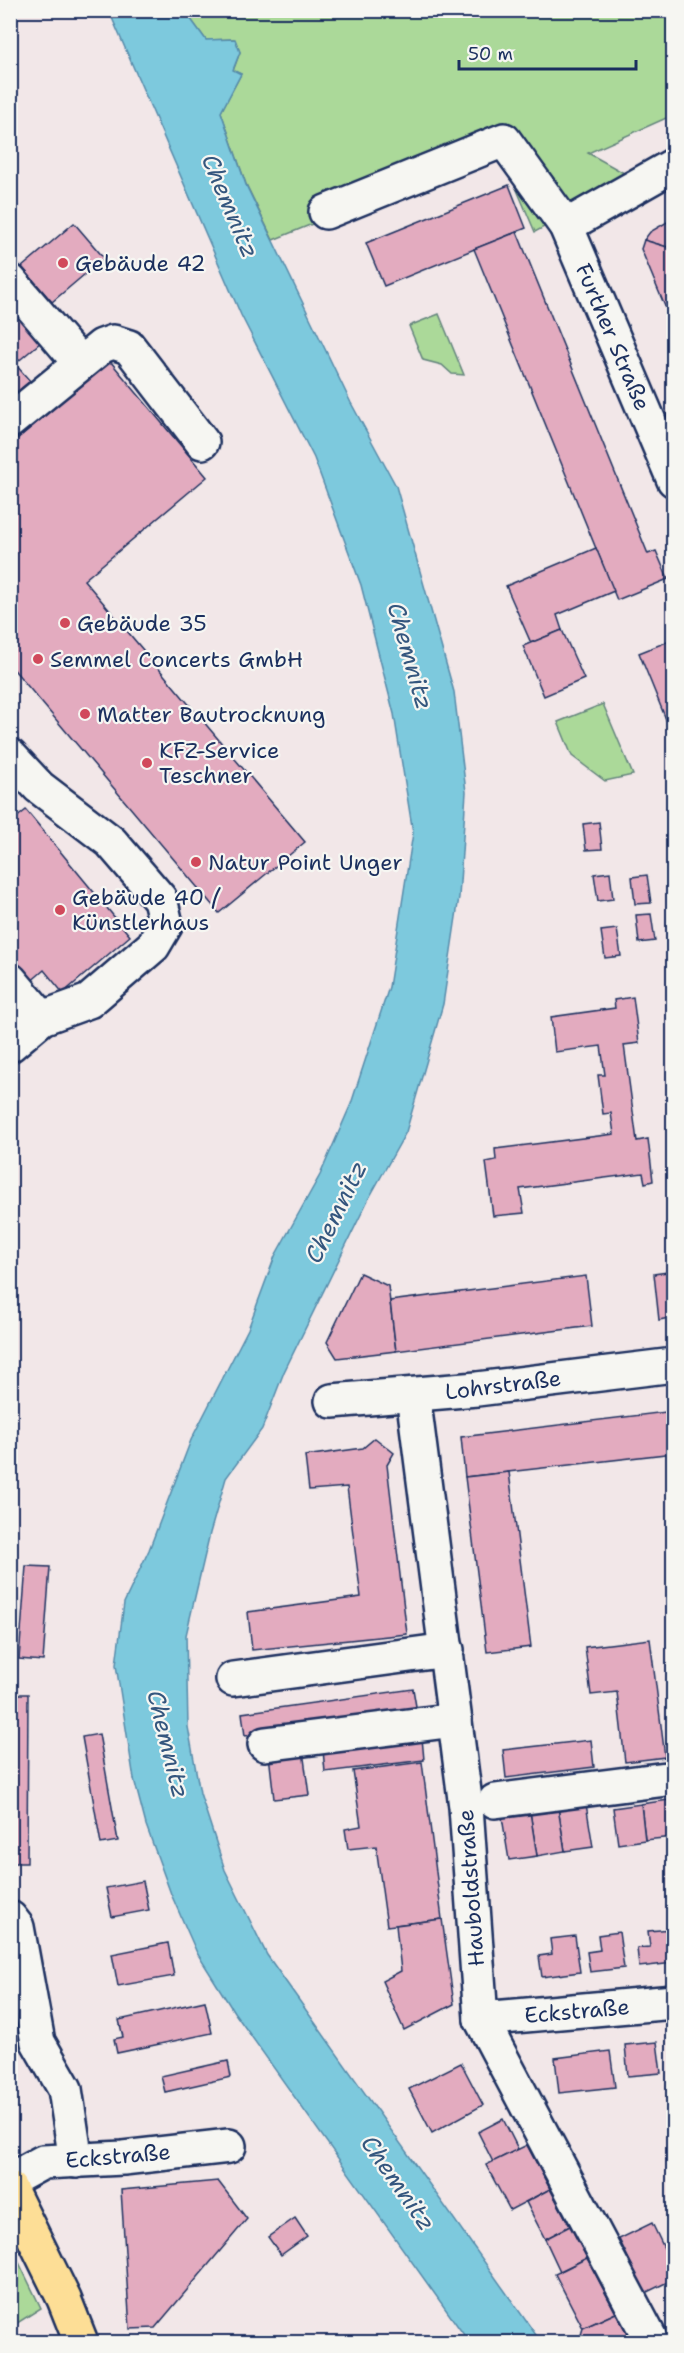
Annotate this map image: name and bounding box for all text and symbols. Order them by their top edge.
scale bar [459,33,636,71]
text: 50 m [468,42,513,66]
water label: Chemnitz [194,149,266,263]
place label: Gebäude 42 [75,249,206,278]
marker: Gebäude 42 [56,256,70,270]
street label: Further Straße [569,259,657,415]
water label: Chemnitz [379,599,441,713]
place label: Gebäude 35 [77,609,207,638]
marker: Gebäude 35 [58,616,72,630]
place label: Semmel Concerts GmbH [50,645,303,674]
marker: Semmel Concerts GmbH [31,652,45,666]
place label: Matter Bautrocknung [97,700,326,729]
marker: Matter Bautrocknung [78,707,92,721]
place label: KFZ-Service Teschner [159,736,280,790]
marker: KFZ-Service Teschner [140,756,154,770]
place label: Natur Point Unger [208,848,403,877]
marker: Natur Point Unger [189,855,203,869]
place label: Gebäude 40 / Künstlerhaus [72,883,222,937]
marker: Gebäude 40 / Künstlerhaus [53,903,67,917]
water label: Chemnitz [298,1156,374,1268]
street label: Lohrstraße [443,1363,563,1407]
water label: Chemnitz [139,1687,197,1801]
street label: Hauboldstraße [451,1808,491,1968]
street label: Eckstraße [523,1992,631,2030]
water label: Chemnitz [353,2129,443,2237]
street label: Eckstraße [64,2137,172,2175]

